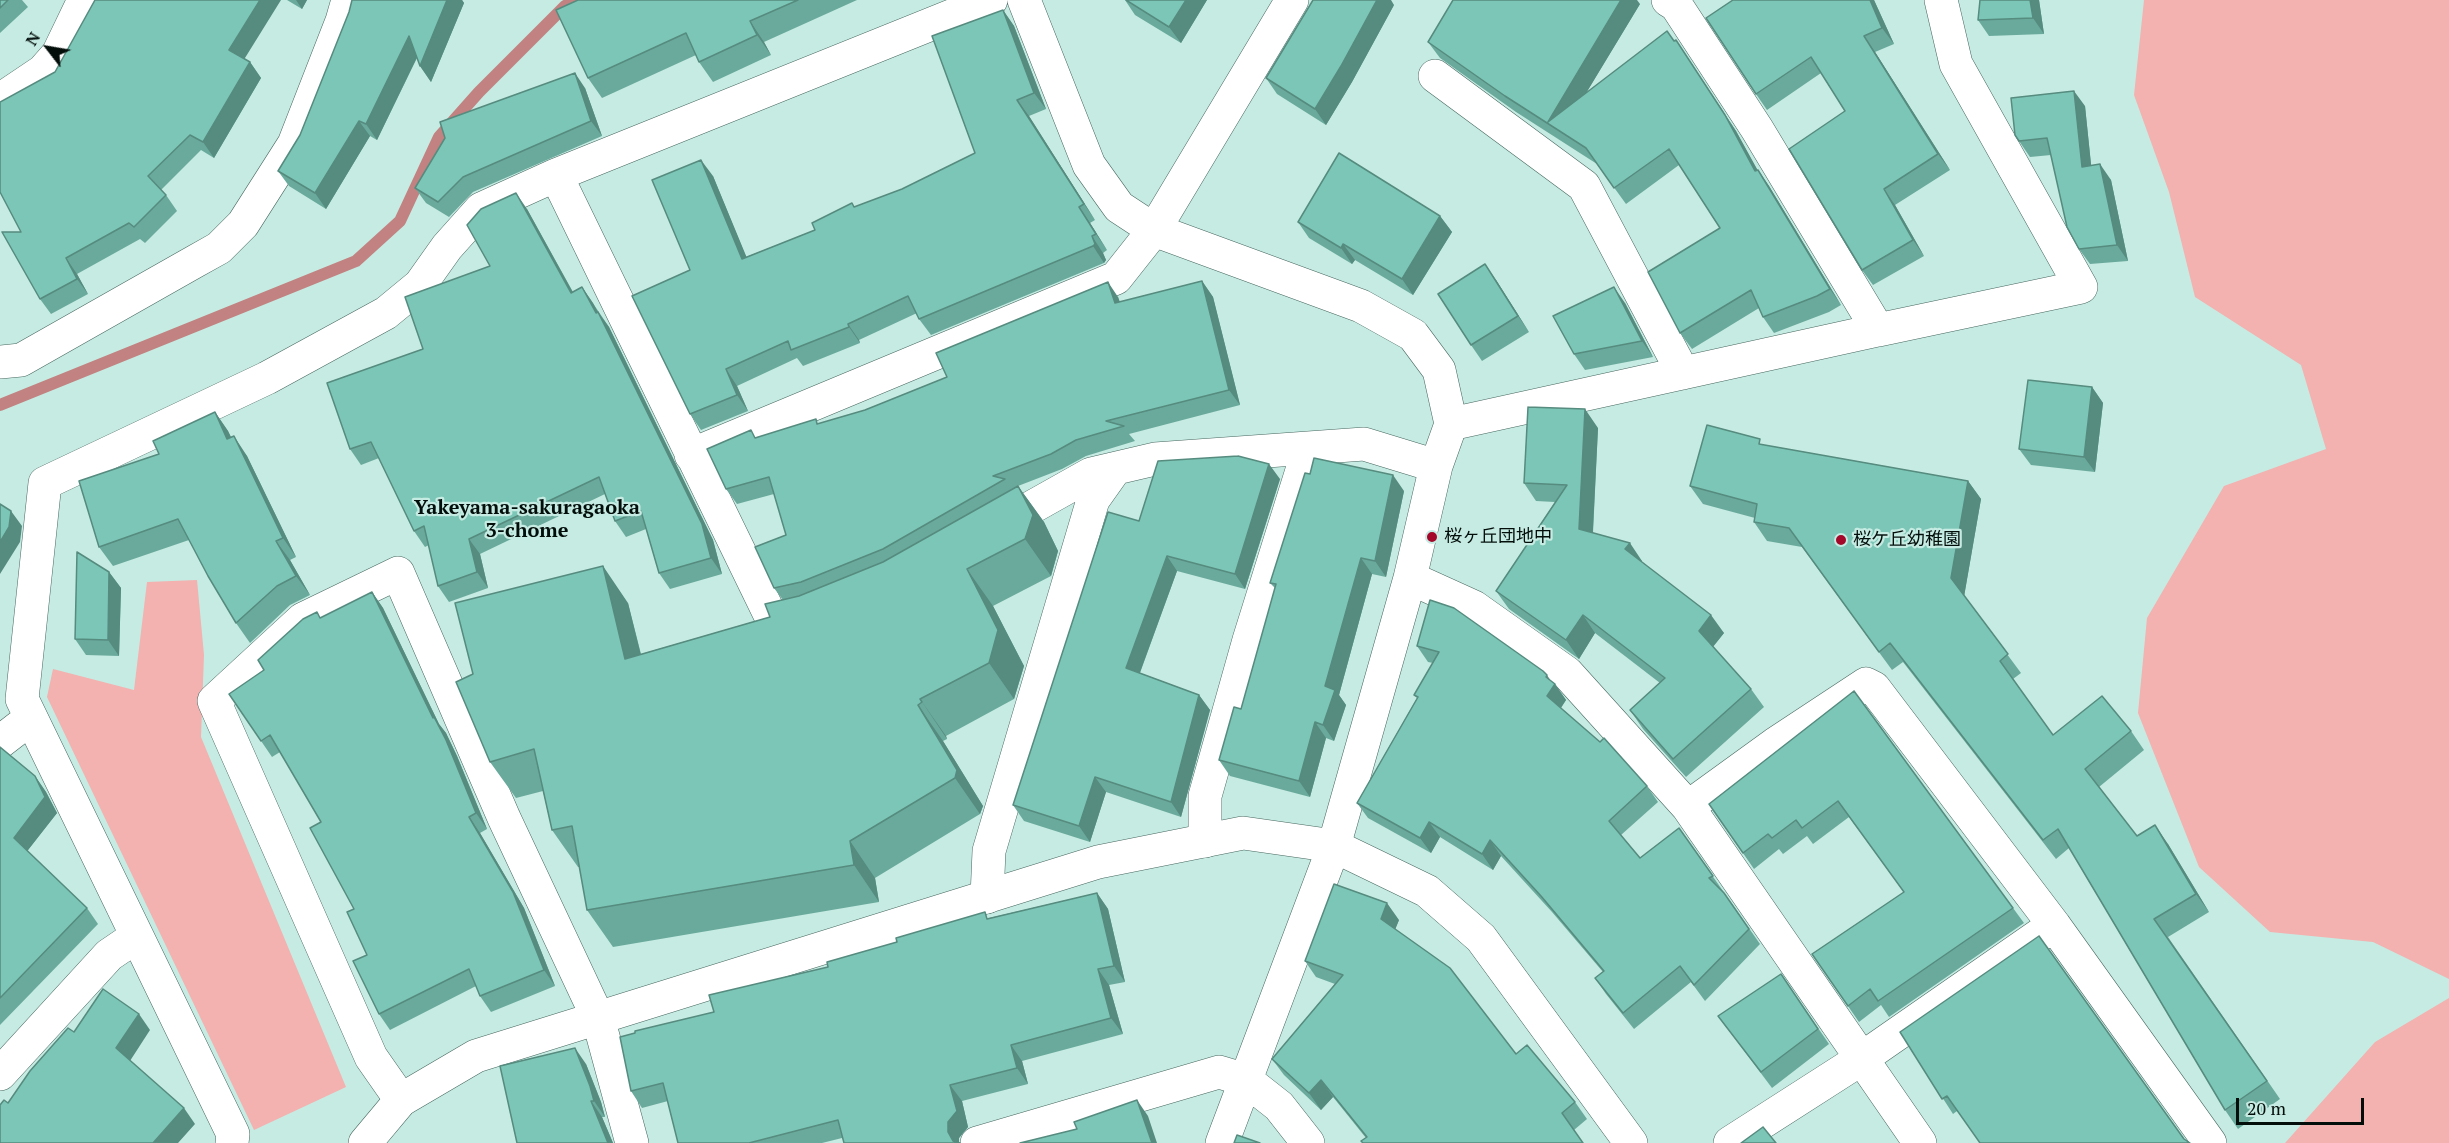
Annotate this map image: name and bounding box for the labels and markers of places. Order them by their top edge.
place label: 桜ヶ丘団地中 [1444,526,1552,548]
place label: 桜ケ丘幼稚園 [1853,529,1961,551]
marker: 桜ヶ丘団地中 [1425,530,1439,544]
marker: 桜ケ丘幼稚園 [1834,533,1848,547]

